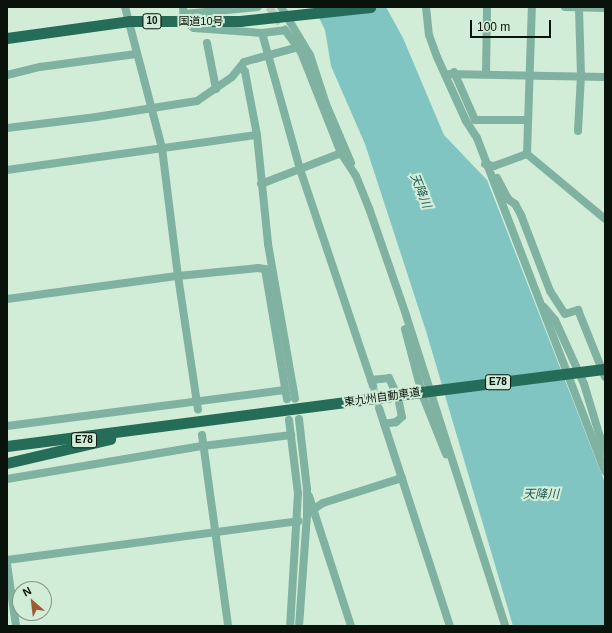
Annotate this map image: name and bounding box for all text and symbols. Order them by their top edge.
scale bar [472,12,553,38]
road number: 10 [142,13,162,29]
street label: 国道10号 [178,14,224,28]
text: 100 m [477,20,510,34]
water label: 天降川 [407,172,433,210]
road number: E78 [485,374,511,390]
street label: 東九州自動車道 [343,385,421,409]
road number: E78 [71,432,97,448]
water label: 天降川 [523,488,559,502]
north arrow [12,581,52,621]
text: N [21,584,33,598]

